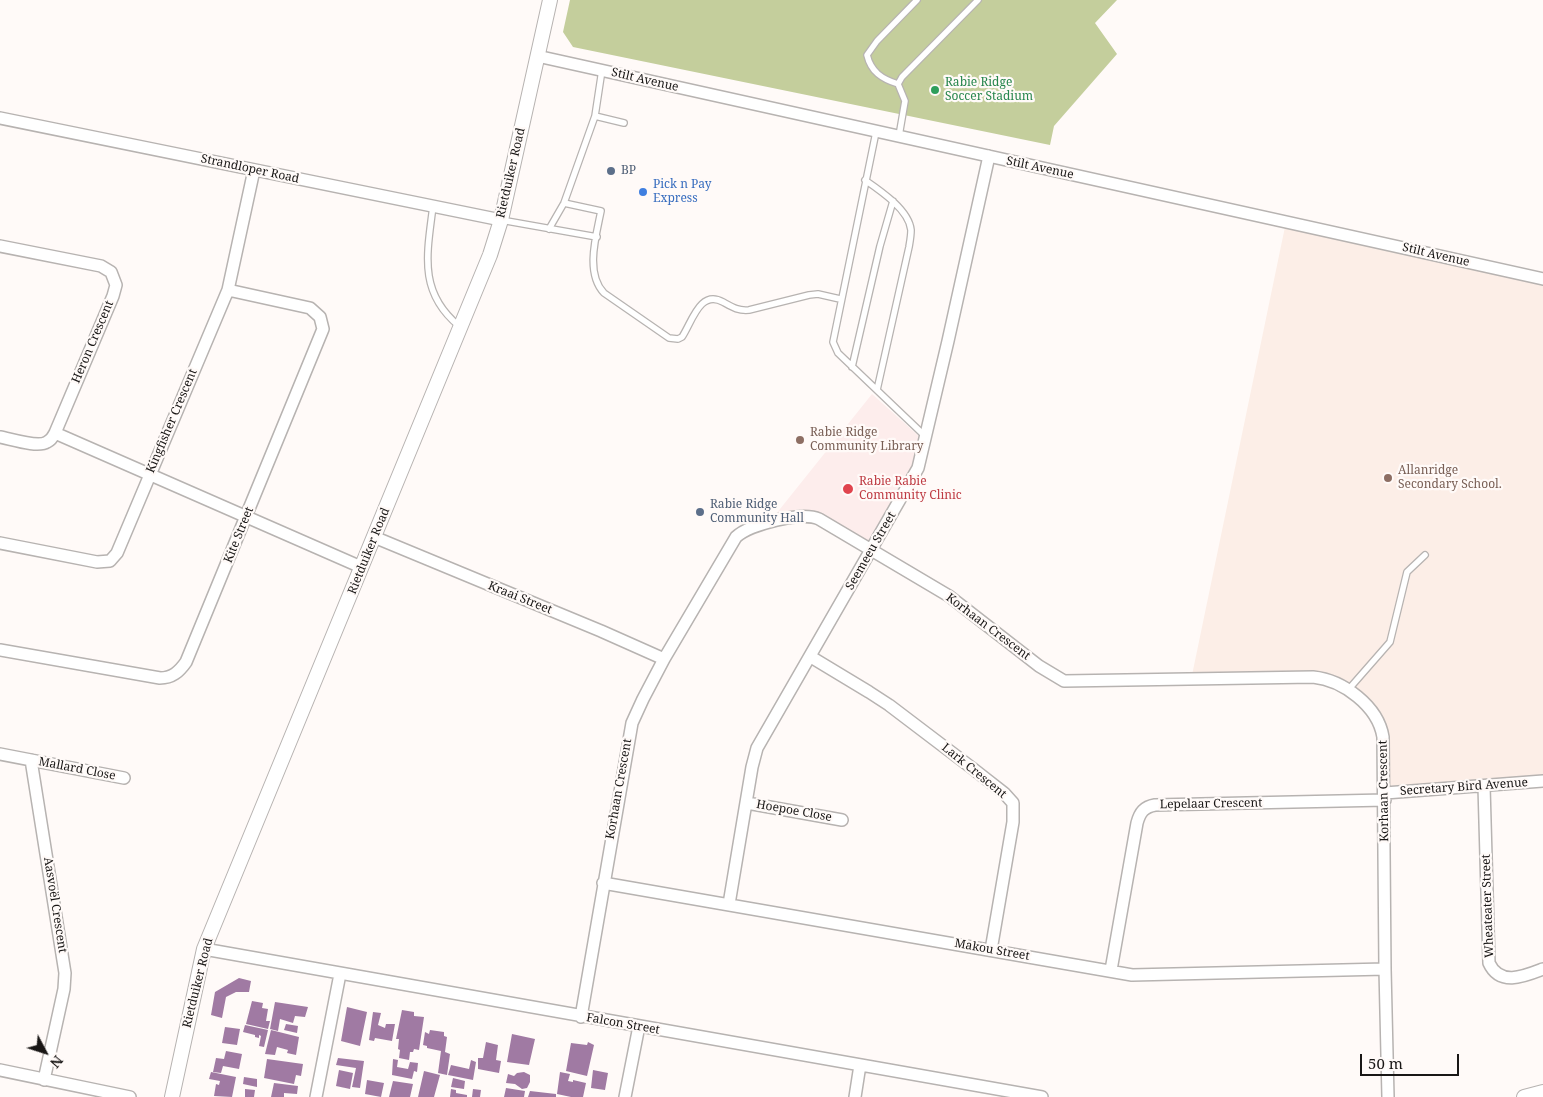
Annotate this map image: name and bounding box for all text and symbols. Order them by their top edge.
street label: Stilt Avenue [610,65,680,95]
place label: Rabie Ridge Soccer Stadium [945,76,1033,104]
marker: Rabie Ridge Soccer Stadium [929,84,941,96]
street label: Rietduiker Road [494,127,528,219]
street label: Strandloper Road [200,152,300,186]
street label: Stilt Avenue [1005,154,1075,182]
place label: BP [621,164,636,178]
marker: BP [605,165,617,177]
place label: Pick n Pay Express [653,178,712,206]
marker: Pick n Pay Express [637,186,649,198]
street label: Stilt Avenue [1401,240,1471,270]
street label: Heron Crescent [69,298,117,386]
street label: Kingfisher Crescent [144,367,200,475]
place label: Rabie Ridge Community Library [810,426,924,454]
marker: Rabie Ridge Community Library [794,434,806,446]
place label: Allanridge Secondary School. [1398,464,1502,492]
marker: Allanridge Secondary School. [1382,472,1394,484]
place label: Rabie Rabie Community Clinic [859,475,962,503]
marker: Rabie Rabie Community Clinic [841,482,855,496]
place label: Rabie Ridge Community Hall [710,498,804,526]
street label: Kite Street [221,505,257,565]
street label: Rietduiker Road [345,506,393,596]
marker: Rabie Ridge Community Hall [694,506,706,518]
street label: Seemeeu Street [843,509,899,593]
street label: Kraai Street [486,579,554,617]
street label: Korhaan Crescent [943,591,1033,663]
street label: Korhaan Crescent [603,738,635,840]
street label: Lark Crescent [939,740,1009,802]
street label: Korhaan Crescent [1376,740,1392,842]
street label: Mallard Close [37,754,117,784]
street label: Secretary Bird Avenue [1400,775,1528,799]
street label: Lepelaar Crescent [1159,796,1263,812]
street label: Hoepoe Close [755,797,833,825]
street label: Wheateater Street [1479,854,1497,958]
street label: Aasvoël Crescent [40,856,70,954]
street label: Makou Street [953,936,1031,964]
street label: Rietduiker Road [180,937,216,1029]
street label: Falcon Street [585,1010,661,1038]
north arrow [20,1027,70,1077]
scale bar [1363,1044,1462,1076]
text: N [46,1052,68,1072]
text: 50 m [1368,1053,1403,1073]

